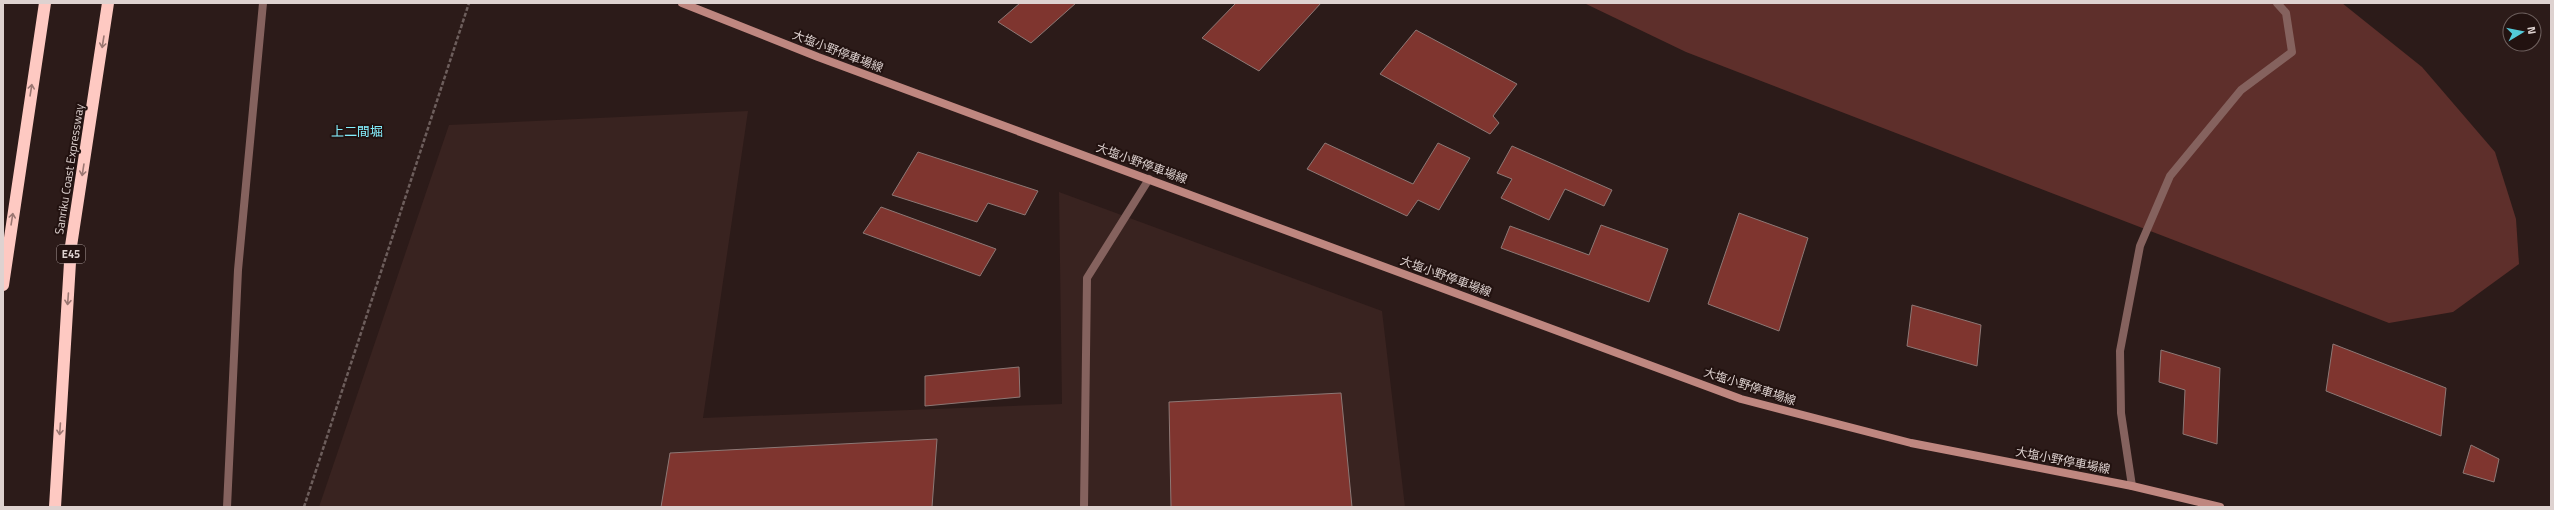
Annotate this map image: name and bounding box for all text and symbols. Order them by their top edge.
north arrow [2502,12,2542,52]
street label: 大塩小野停車場線 [790,25,886,77]
text: N [2523,25,2540,35]
one-way arrow [98,35,106,48]
one-way arrow [27,84,35,97]
street label: Sanriku Coast Expressway [49,102,89,236]
district label: 上二間堀 [331,121,383,141]
street label: 大塩小野停車場線 [1094,138,1190,188]
one-way arrow [79,163,87,176]
one-way arrow [8,213,16,226]
road number: E45 [57,245,85,263]
street label: 大塩小野停車場線 [1398,251,1494,301]
one-way arrow [65,292,72,305]
street label: 大塩小野停車場線 [1701,362,1799,410]
one-way arrow [57,422,64,435]
street label: 大塩小野停車場線 [2014,442,2112,478]

